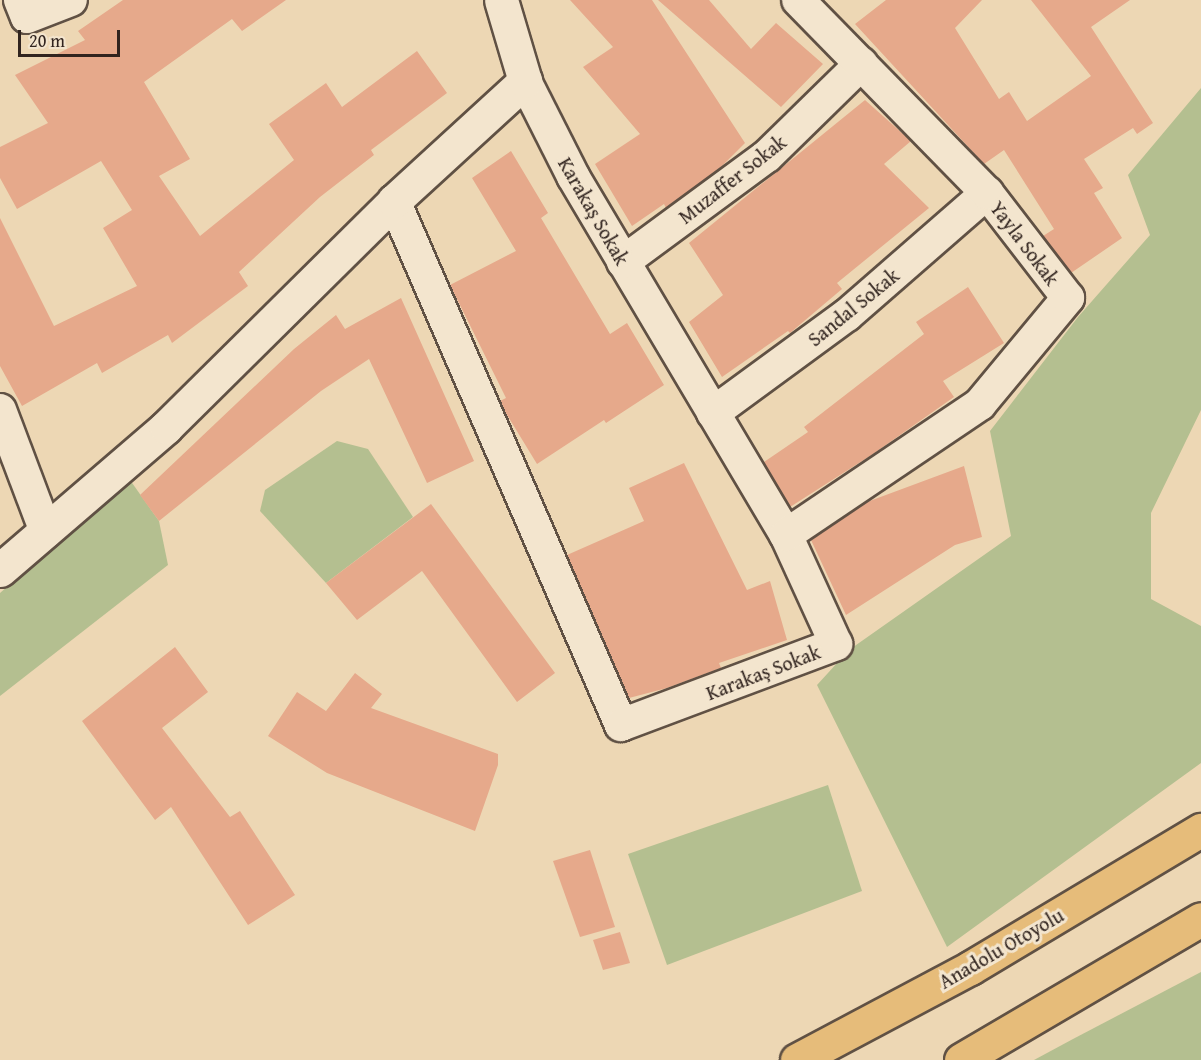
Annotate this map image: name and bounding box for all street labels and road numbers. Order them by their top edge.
street label: Muzaffer Sokak [673,130,791,228]
street label: Karakaş Sokak [553,153,635,269]
street label: Yayla Sokak [985,196,1065,290]
street label: Sandal Sokak [803,263,903,351]
street label: Karakaş Sokak [702,639,824,705]
street label: Anadolu Otoyolu [934,903,1068,993]

